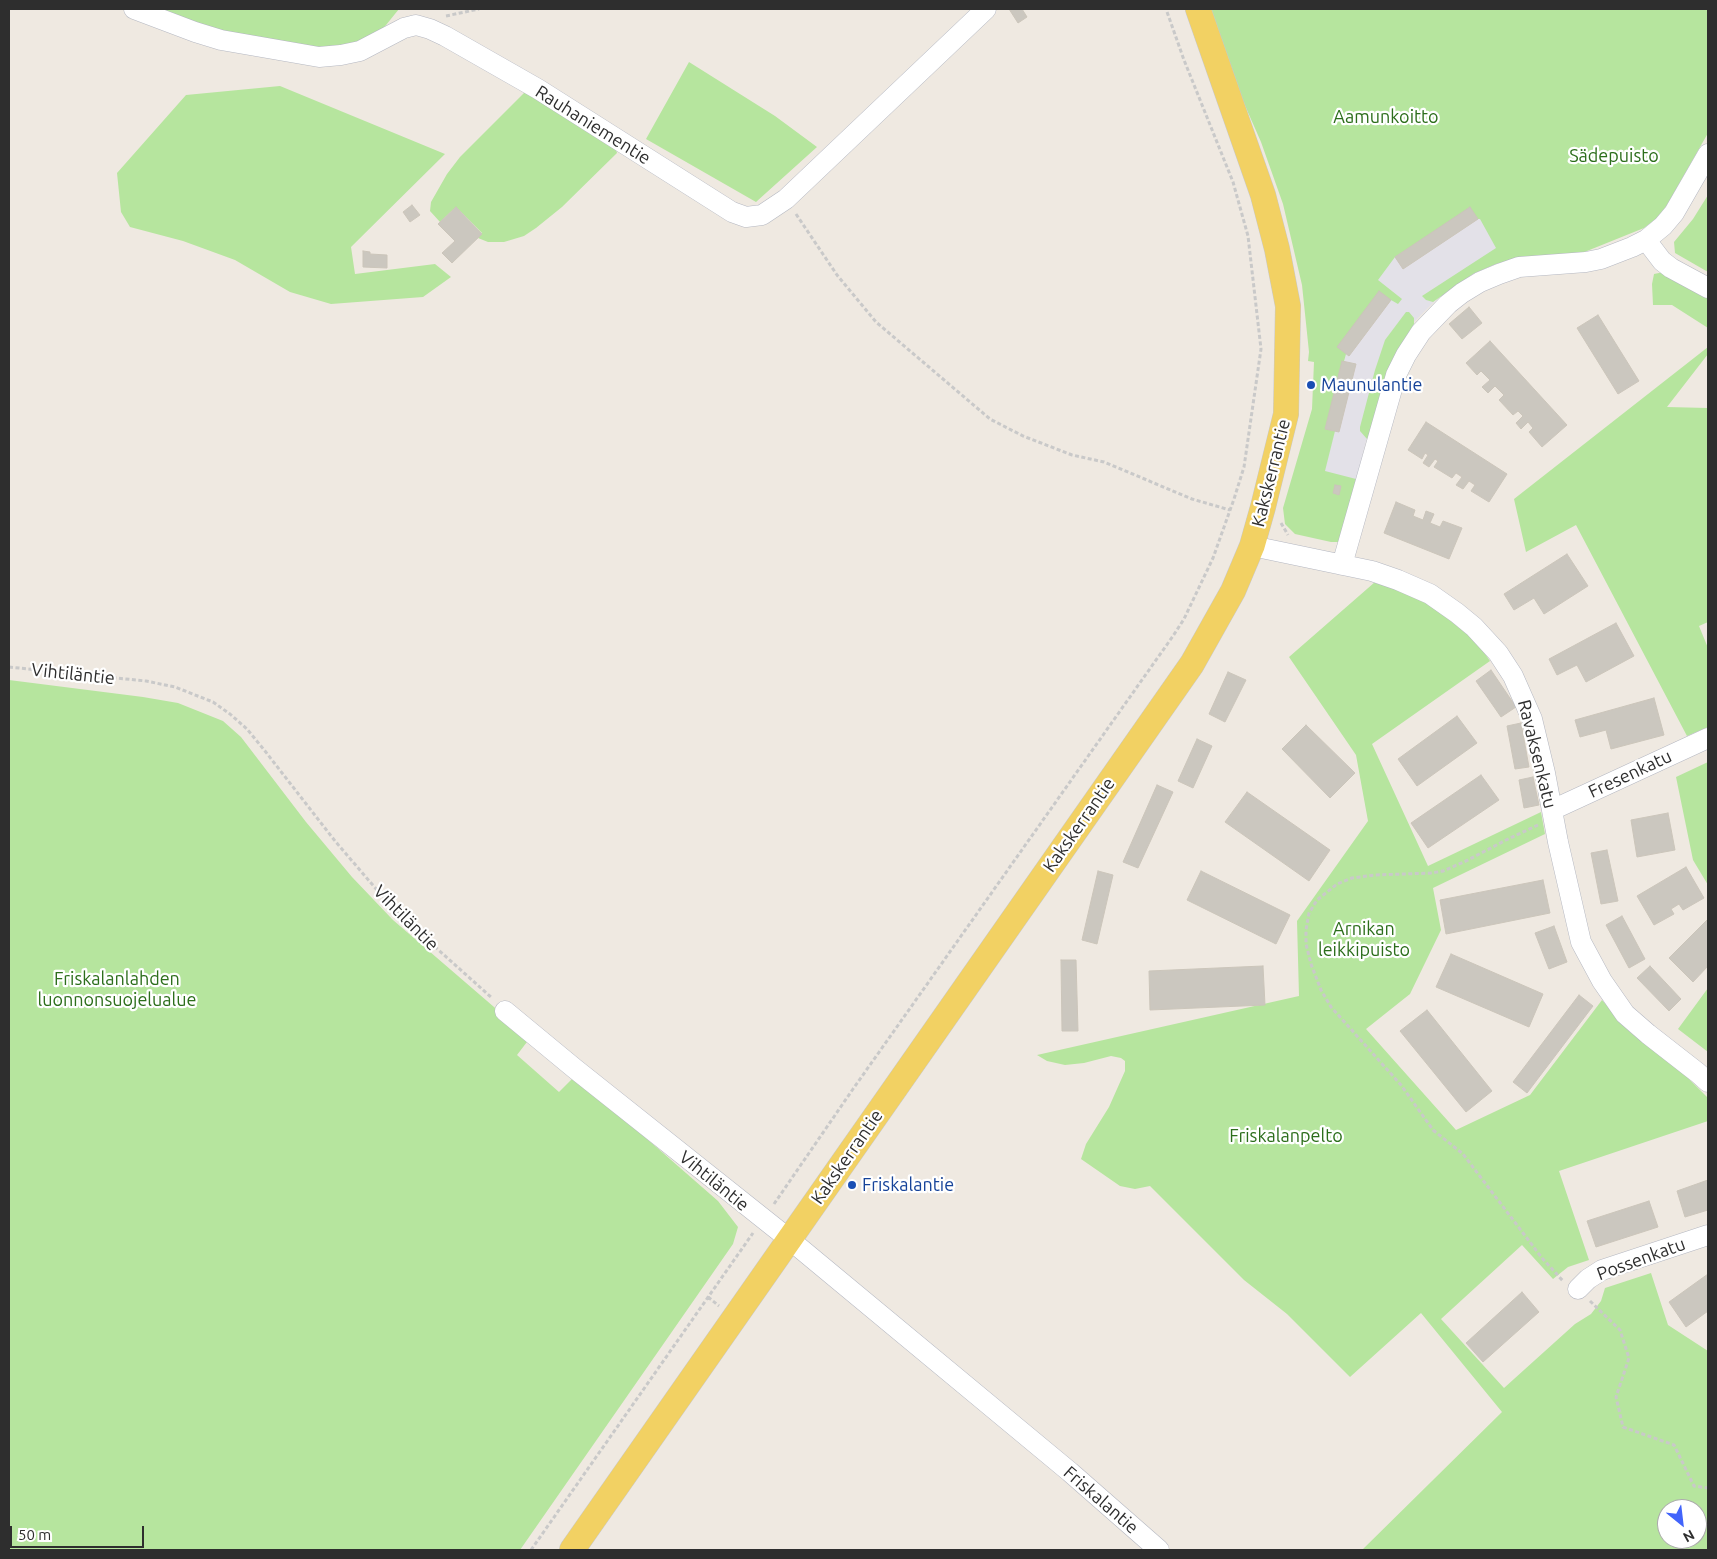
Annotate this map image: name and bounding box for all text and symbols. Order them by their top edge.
street label: Rauhaniementie [531,81,655,169]
park label: Aamunkoitto [1333,106,1439,128]
park label: Sädepuisto [1569,145,1659,167]
place label: Maunulantie [1321,374,1422,396]
marker: Maunulantie [1305,379,1317,391]
street label: Kakskerrantie [1247,417,1295,529]
street label: Vihtiläntie [30,659,116,689]
street label: Ravaksenkatu [1513,697,1561,811]
street label: Fresenkatu [1585,745,1675,803]
street label: Kakskerrantie [1039,774,1119,876]
street label: Vihtiläntie [369,881,443,955]
park label: Arnikan leikkipuisto [1318,918,1410,961]
park label: Friskalanlahden luonnonsuojelualue [38,968,196,1011]
street label: Kakskerrantie [807,1106,887,1208]
park label: Friskalanpelto [1229,1125,1343,1147]
street label: Vihtiläntie [675,1146,753,1216]
place label: Friskalantie [862,1174,954,1196]
marker: Friskalantie [846,1179,858,1191]
street label: Possenkatu [1594,1233,1688,1285]
street label: Friskalantie [1059,1462,1143,1538]
north arrow [1657,1499,1707,1549]
scale bar [12,1516,146,1548]
text: 50 m [18,1526,51,1543]
text: N [1680,1527,1697,1546]

